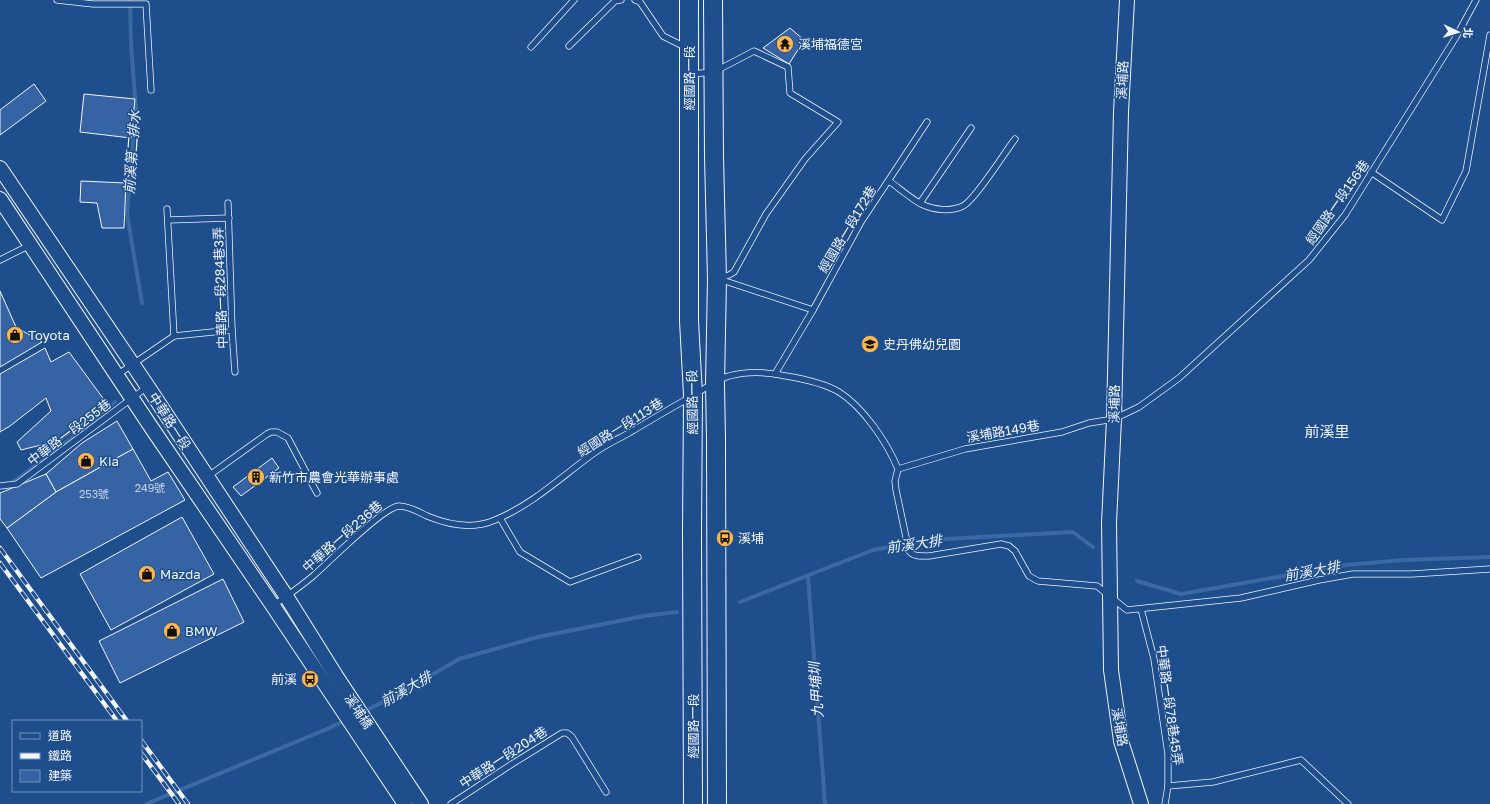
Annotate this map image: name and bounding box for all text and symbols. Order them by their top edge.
north arrow [1438,12,1478,52]
text: 北 [1462,27,1475,39]
temple icon: 溪埔福德宮 [775,34,795,54]
place label: 溪埔福德宮 [798,36,863,52]
street label: 經國路一段 [681,45,697,111]
street label: 溪埔路 [1113,60,1131,100]
water label: 前溪第二排水 [120,108,143,194]
street label: 經國路一段156巷 [1302,157,1372,247]
street label: 經國路一段172巷 [815,183,879,275]
street label: 中華路一段284巷3弄 [210,227,230,349]
shop icon: Toyota [5,325,25,345]
place label: Toyota [28,327,70,343]
school or university icon: 史丹佛幼兒園 [860,334,880,354]
place label: 史丹佛幼兒園 [883,336,961,352]
street label: 經國路一段 [683,369,701,435]
street label: 溪埔路 [1106,384,1122,424]
street label: 中華路一段 [146,389,194,453]
street label: 經國路一段113巷 [574,394,666,460]
street label: 中華路一段255巷 [24,395,114,469]
street label: 溪埔路149巷 [965,417,1041,445]
district label: 前溪里 [1304,422,1350,440]
shop icon: Kia [76,451,96,471]
place label: Kia [99,453,119,469]
building icon: 新竹市農會光華辦事處 [246,467,266,487]
place label: 新竹市農會光華辦事處 [269,469,399,485]
house number: 249號 [135,481,165,494]
house number: 253號 [79,487,109,500]
street label: 中華路一段236巷 [299,497,385,575]
bus stop icon: 溪埔 [715,528,735,548]
place label: 溪埔 [738,530,764,546]
water label: 前溪大排 [885,531,945,556]
water label: 前溪大排 [1283,557,1343,584]
shop icon: Mazda [137,564,157,584]
place label: Mazda [160,566,201,582]
shop icon: BMW [162,621,182,641]
place label: BMW [185,623,218,639]
street label: 中華路一段78巷45弄 [1154,644,1186,766]
water label: 九甲埔圳 [805,660,826,719]
water label: 前溪大排 [377,667,436,710]
bus stop icon: 前溪 [300,669,320,689]
place label: 前溪 [271,671,297,687]
street label: 溪埔橋 [341,690,377,732]
street label: 經國路一段 [685,693,701,759]
street label: 溪埔路 [1109,706,1131,748]
legend [12,720,142,792]
street label: 中華路一段204巷 [456,723,550,791]
text: 道路 [48,728,72,743]
text: 鐵路 [48,748,72,763]
text: 建築 [48,768,72,783]

